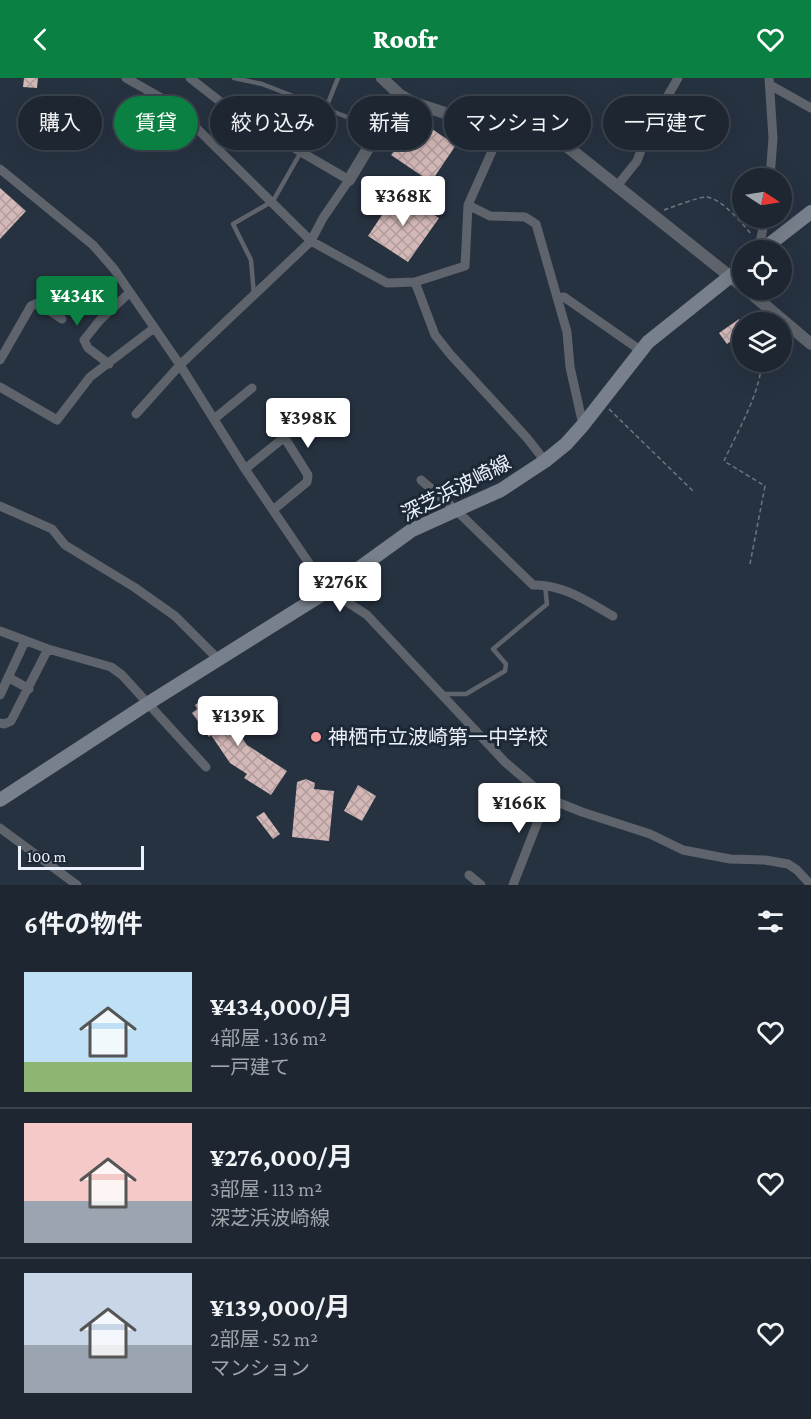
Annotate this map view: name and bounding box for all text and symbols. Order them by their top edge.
icon: back [24,23,57,56]
icon: heart [754,23,787,56]
text: Roofr [373,24,438,54]
chip: 購入 [18,96,102,150]
chip: 賃貸 [114,96,198,150]
chip: 絞り込み [210,96,336,150]
chip: 新着 [348,96,432,150]
chip: マンション [444,96,591,150]
chip: 一戸建て [603,96,729,150]
north arrow [732,168,792,228]
map controls [732,168,792,372]
pin: ¥368K [361,176,445,227]
text: ¥368K [375,184,431,206]
button: locate [732,240,792,300]
pin: ¥434K [35,276,119,327]
text: ¥434K [50,284,104,306]
button: layers [732,312,792,372]
pin: ¥398K [266,398,350,449]
text: ¥398K [280,406,336,428]
street label: 深芝浜波崎線 [398,451,514,525]
pin: ¥276K [298,562,382,613]
text: ¥276K [313,570,367,592]
pin: ¥139K [196,696,280,747]
text: ¥139K [212,704,264,726]
place label: 神栖市立波崎第一中学校 [328,726,548,748]
marker: 神栖市立波崎第一中学校 [309,730,323,744]
pin: ¥166K [477,783,561,834]
text: ¥166K [492,791,546,813]
scale bar [18,843,144,870]
text: 100 m [27,848,66,865]
icon: filters [754,905,787,938]
text: 6件の物件 [24,910,142,939]
text: ¥434,000/月 [210,992,353,1021]
icon: home [72,996,144,1068]
icon: heart [754,1016,787,1049]
text: 4部屋 · 136 m² [210,1027,326,1049]
text: 一戸建て [210,1056,290,1078]
text: ¥276,000/月 [210,1143,353,1172]
icon: home [72,1147,144,1219]
icon: heart [754,1167,787,1200]
text: 3部屋 · 113 m² [210,1178,322,1200]
text: 深芝浜波崎線 [210,1207,330,1229]
text: ¥139,000/月 [210,1293,351,1322]
icon: home [72,1297,144,1369]
icon: heart [754,1317,787,1350]
text: 2部屋 · 52 m² [210,1328,318,1350]
text: マンション [210,1357,310,1379]

